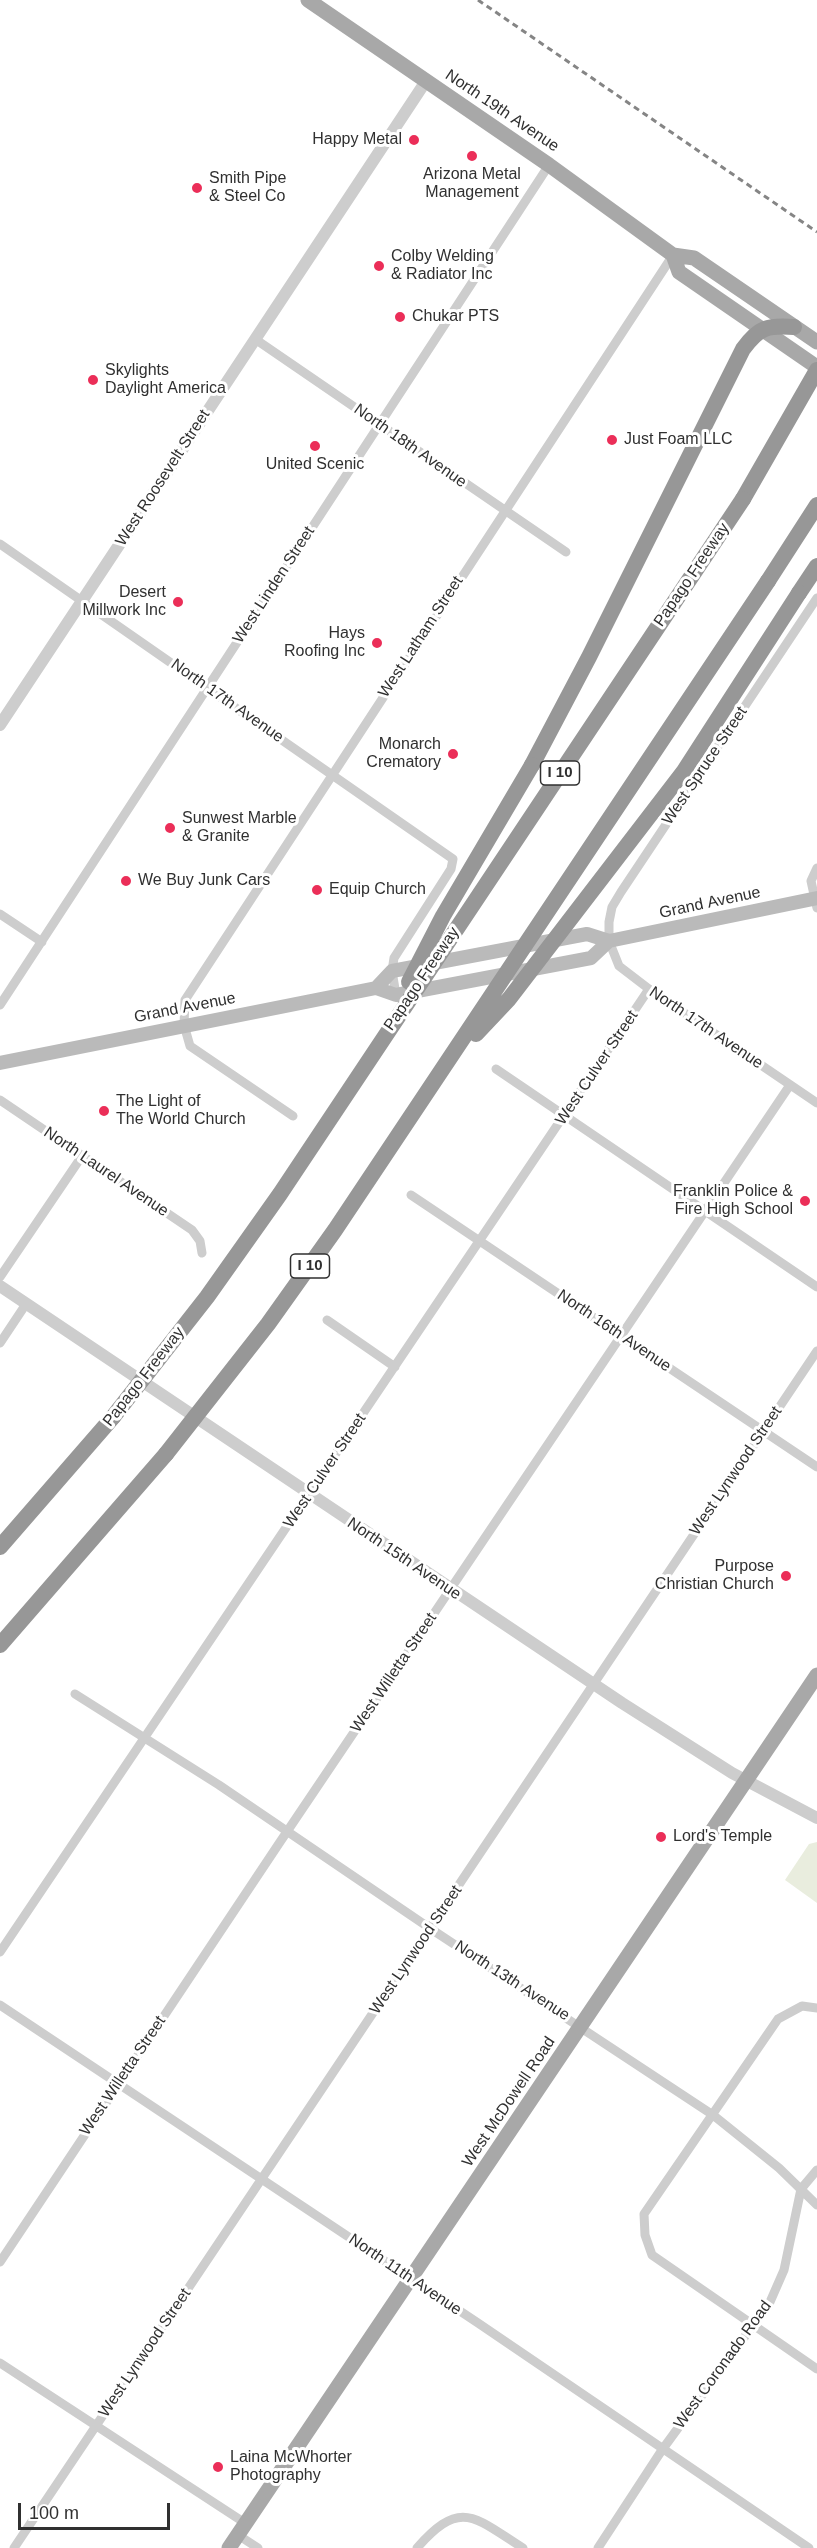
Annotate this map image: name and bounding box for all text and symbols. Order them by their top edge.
street label: North 19th Avenue [441,66,563,156]
place label: Happy Metal [312,130,402,150]
marker: Happy Metal [407,133,421,147]
marker: Arizona Metal Management [465,149,479,163]
place label: Arizona Metal Management [423,165,521,203]
place label: Smith Pipe & Steel Co [209,169,286,207]
marker: Smith Pipe & Steel Co [190,181,204,195]
place label: Colby Welding & Radiator Inc [391,247,494,285]
marker: Colby Welding & Radiator Inc [372,259,386,273]
place label: Chukar PTS [412,307,499,327]
marker: Chukar PTS [393,310,407,324]
place label: Skylights Daylight America [105,361,226,399]
marker: Skylights Daylight America [86,373,100,387]
street label: North 18th Avenue [350,400,470,492]
street label: West Roosevelt Street [112,406,214,550]
place label: Just Foam LLC [624,430,732,450]
marker: Just Foam LLC [605,433,619,447]
marker: United Scenic [308,439,322,453]
place label: United Scenic [266,455,364,475]
street label: Papago Freeway [650,519,734,631]
street label: West Linden Street [229,523,319,647]
street label: West Latham Street [375,573,467,701]
place label: Desert Millwork Inc [82,583,166,621]
marker: Desert Millwork Inc [171,595,185,609]
place label: Hays Roofing Inc [284,624,365,662]
marker: Hays Roofing Inc [370,636,384,650]
street label: North 17th Avenue [167,655,287,747]
street label: West Spruce Street [658,703,752,829]
place label: Monarch Crematory [366,735,441,773]
marker: Monarch Crematory [446,747,460,761]
road number: I 10 [540,761,580,785]
place label: Sunwest Marble & Granite [182,809,297,847]
marker: Sunwest Marble & Granite [163,821,177,835]
place label: We Buy Junk Cars [138,871,270,891]
marker: We Buy Junk Cars [119,874,133,888]
place label: Equip Church [329,880,426,900]
marker: Equip Church [310,883,324,897]
street label: Grand Avenue [658,883,762,923]
street label: Papago Freeway [380,923,464,1035]
street label: North 17th Avenue [645,983,767,1073]
street label: Grand Avenue [133,989,237,1027]
street label: West Culver Street [552,1007,642,1129]
place label: The Light of The World Church [116,1092,246,1130]
marker: The Light of The World Church [97,1104,111,1118]
street label: North Laurel Avenue [40,1123,172,1221]
place label: Franklin Police & Fire High School [673,1182,793,1220]
marker: Franklin Police & Fire High School [798,1194,812,1208]
road number: I 10 [290,1254,330,1278]
street label: North 16th Avenue [553,1286,675,1376]
street label: Papago Freeway [99,1323,189,1431]
street label: West Lynwood Street [686,1403,786,1539]
street label: West Culver Street [280,1410,370,1532]
street label: North 15th Avenue [343,1514,465,1604]
place label: Purpose Christian Church [655,1557,774,1595]
marker: Purpose Christian Church [779,1569,793,1583]
street label: West Willetta Street [347,1610,441,1736]
place label: Lord's Temple [673,1827,772,1847]
marker: Lord's Temple [654,1830,668,1844]
street label: West Lynwood Street [366,1882,466,2018]
street label: North 13th Avenue [451,1937,573,2025]
street label: West Willetta Street [76,2013,170,2139]
street label: West McDowell Road [458,2033,560,2171]
street label: North 11th Avenue [345,2230,465,2320]
street label: West Lynwood Street [95,2285,195,2421]
street label: West Coronado Road [670,2297,776,2433]
place label: Laina McWhorter Photography [230,2448,352,2486]
marker: Laina McWhorter Photography [211,2460,225,2474]
scale bar [21,2491,172,2529]
text: 100 m [29,2503,79,2523]

